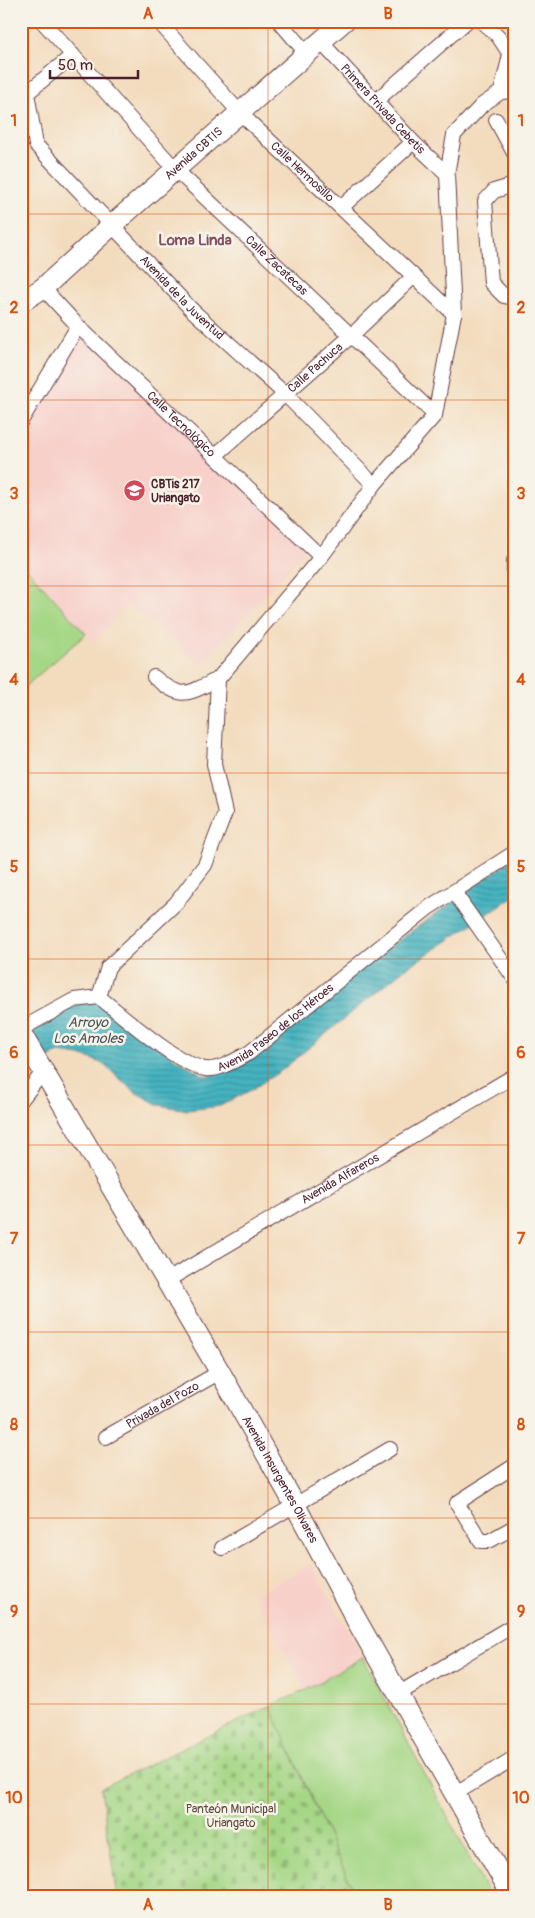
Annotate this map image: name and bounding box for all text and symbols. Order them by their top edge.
text: A [143,4,154,24]
text: B [383,4,393,24]
scale bar [50,48,138,80]
text: 50 m [58,56,93,75]
street label: Primera Privada Cebetis [337,61,429,157]
text: 1 [11,111,17,131]
text: 1 [518,111,524,131]
street label: Avenida CBTIS [161,124,226,183]
street label: Calle Hermosillo [268,138,338,205]
district label: Loma Linda [158,231,232,250]
street label: Calle Zacatecas [242,232,311,299]
street label: Avenida de la Juventud [137,252,227,343]
text: 2 [10,298,19,318]
text: 2 [517,298,526,318]
street label: Calle Pachuca [284,339,346,396]
street label: Calle Tecnológico [144,388,219,461]
place label: CBTis 217 Uriangato [151,477,200,506]
school or university icon: CBTis 217 Uriangato [123,479,147,503]
text: 3 [10,484,19,504]
text: 3 [517,484,526,504]
text: 4 [9,670,19,690]
text: 4 [516,670,526,690]
text: 5 [10,857,19,877]
text: 5 [517,857,526,877]
street label: Avenida Paseo de los Héroes [215,980,337,1075]
water label: Arroyo Los Amoles [53,1014,125,1047]
text: 6 [9,1043,19,1063]
text: 6 [516,1043,526,1063]
street label: Avenida Alfareros [298,1149,382,1207]
text: 7 [10,1229,19,1249]
text: 7 [517,1229,526,1249]
street label: Privada del Pozo [123,1378,202,1432]
street label: Avenida Insurgentes Olivares [239,1413,322,1546]
text: 8 [10,1415,18,1435]
text: 8 [517,1415,525,1435]
text: 9 [10,1602,18,1622]
text: 9 [517,1602,525,1622]
text: 10 [5,1788,23,1808]
text: 10 [512,1788,530,1808]
park label: Panteón Municipal Uriangato [186,1802,276,1831]
text: A [143,1895,154,1915]
text: B [383,1895,393,1915]

